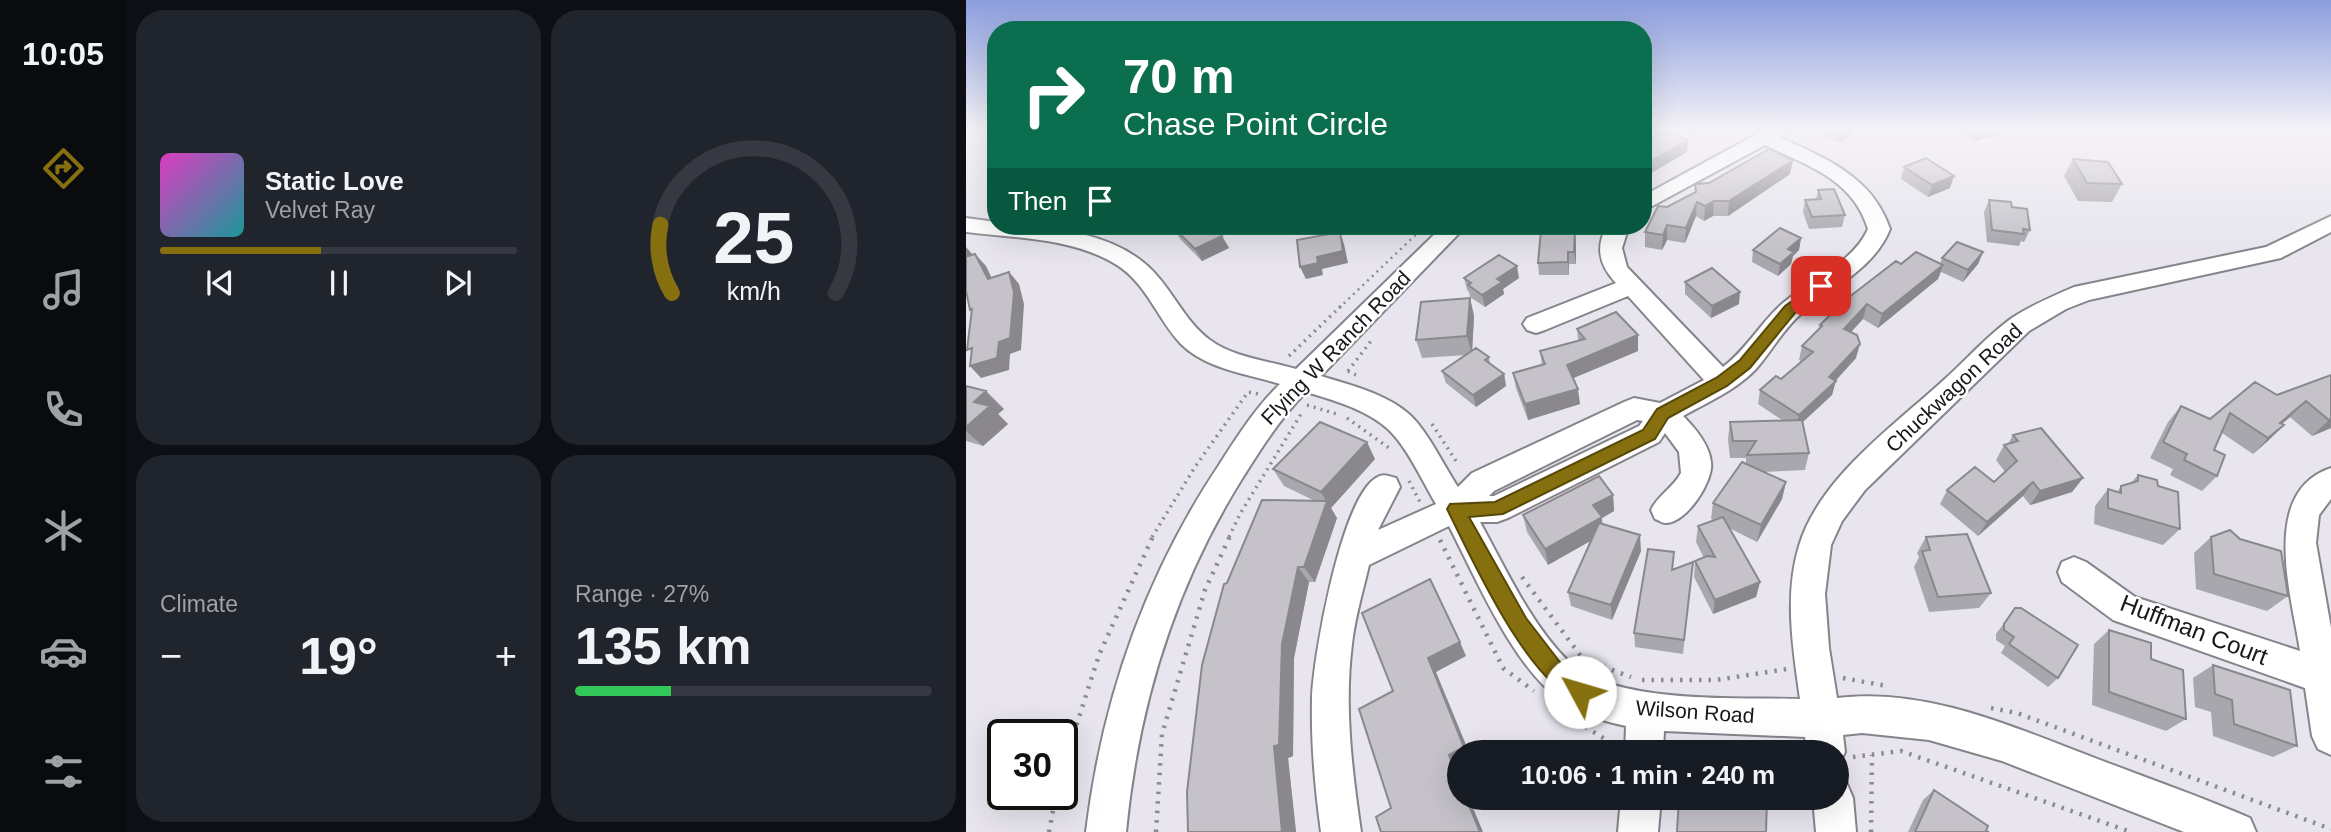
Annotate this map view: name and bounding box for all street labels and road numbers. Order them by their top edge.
street label: Flying W Ranch Road [1256,266,1415,429]
street label: Chuckwagon Road [1881,319,2026,457]
street label: Huffman Court [2117,589,2272,670]
street label: Wilson Road [1635,696,1755,727]

